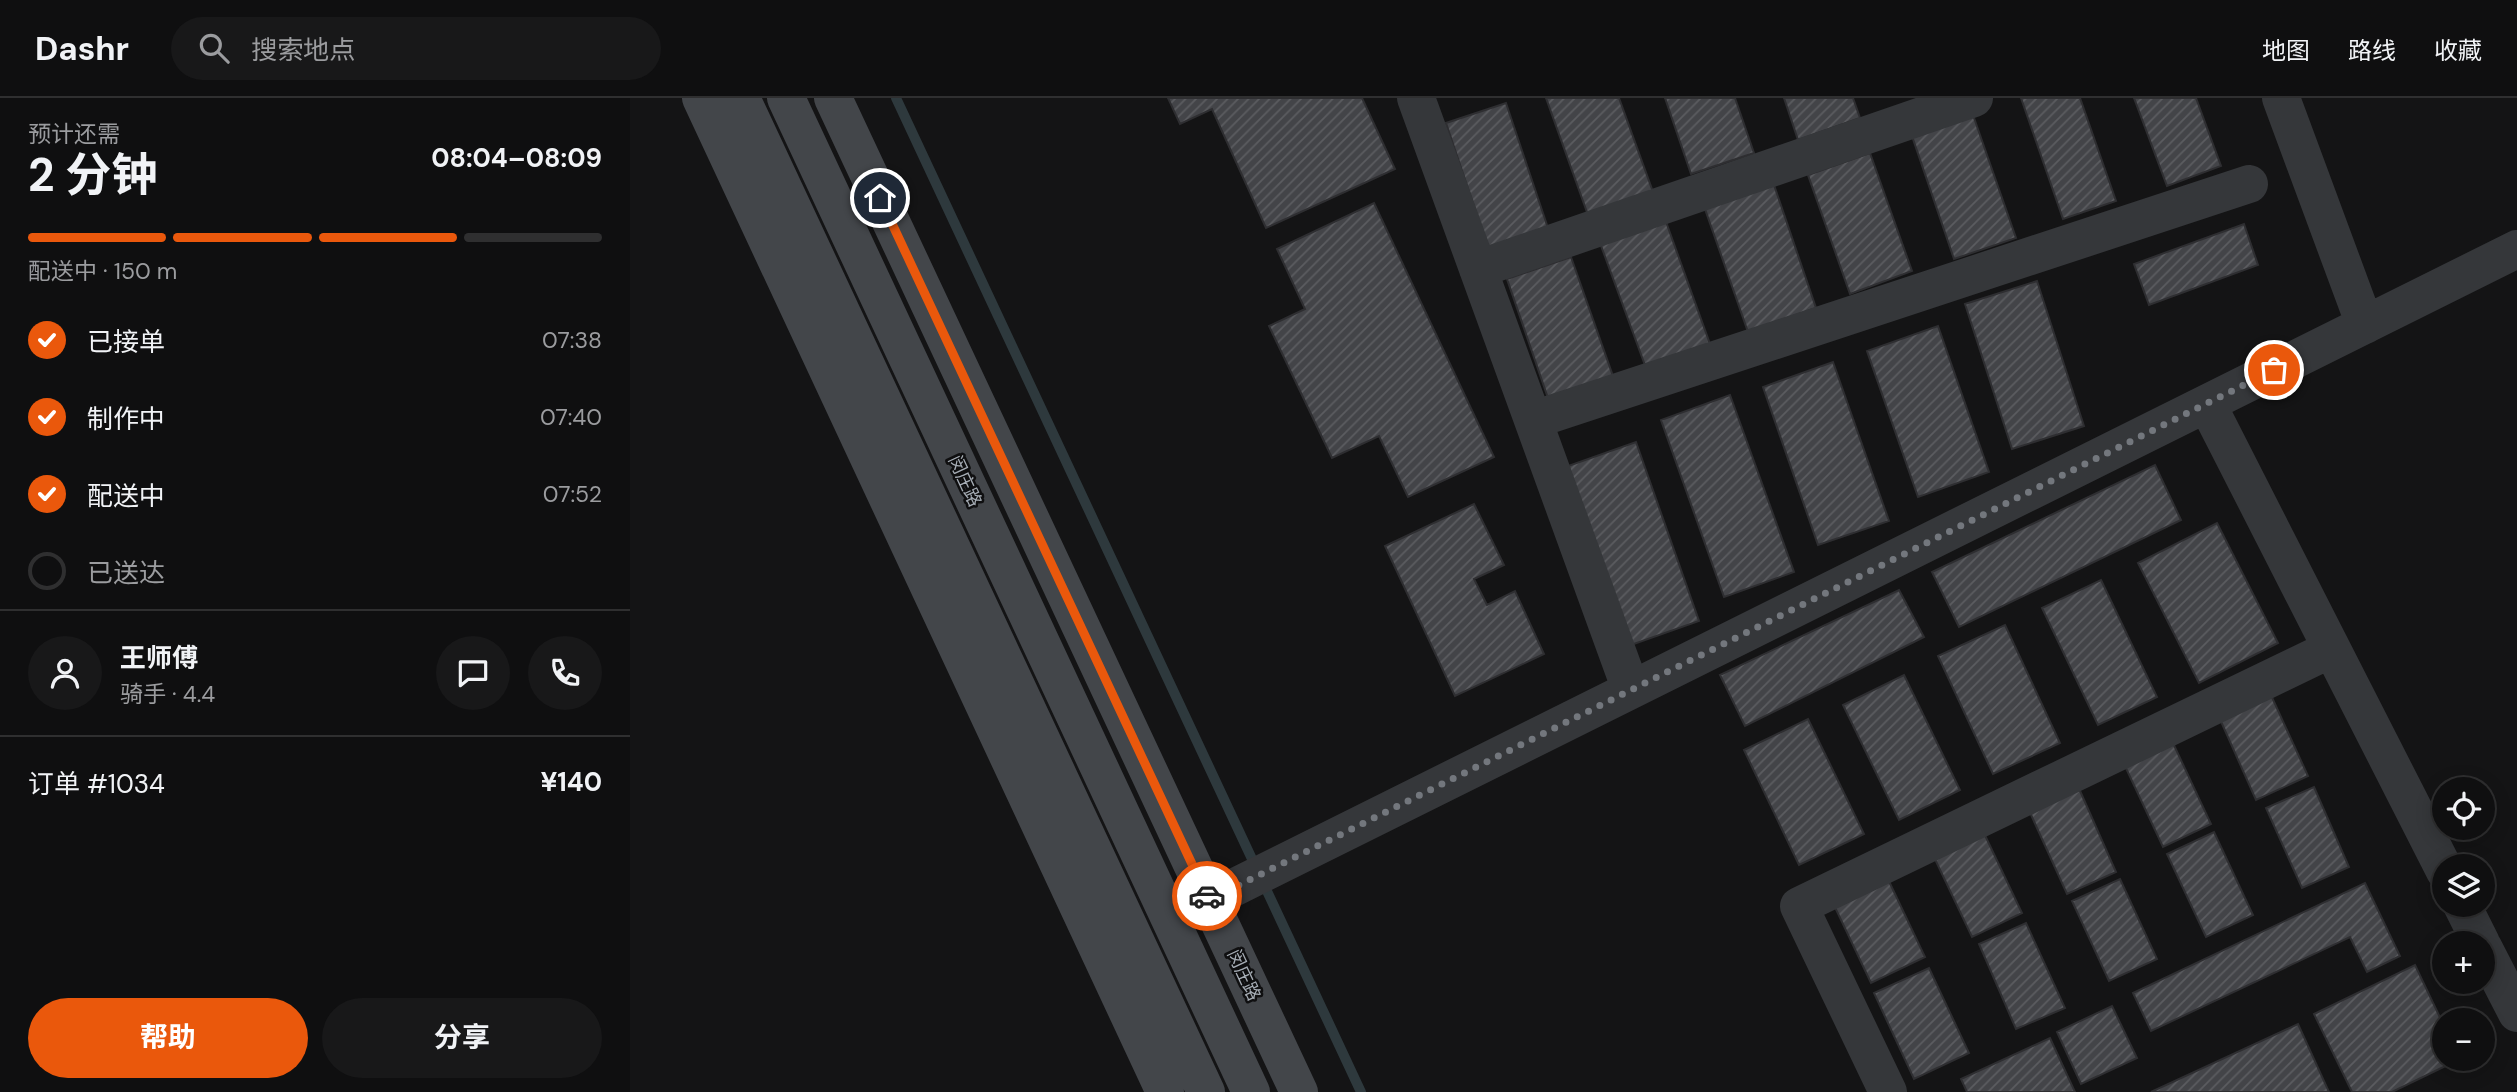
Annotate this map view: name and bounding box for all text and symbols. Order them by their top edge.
search box [171,17,661,80]
text: Dashr [35,27,129,70]
icon: search [195,29,233,67]
text: 搜索地点 [251,33,355,67]
text: 地图 [2262,35,2310,66]
text: 路线 [2348,35,2396,66]
text: 收藏 [2434,35,2482,66]
text: 预计还需 [28,119,120,149]
text: 08:04–08:09 [431,141,602,175]
text: 2 分钟 [28,145,157,205]
pin [850,168,910,228]
icon: home [861,179,899,217]
text: 配送中 · 150 m [28,256,177,286]
icon: check [28,321,66,359]
text: 已接单 [87,325,165,359]
text: 07:38 [542,325,602,355]
pin [2244,340,2304,400]
icon: bag [2255,351,2293,389]
icon: check [28,398,66,436]
text: 制作中 [87,402,165,436]
text: 07:40 [540,402,602,432]
street label: 闵庄路 [943,451,987,511]
icon: check [28,475,66,513]
text: 配送中 [87,479,165,513]
text: 07:52 [543,479,602,509]
text: 已送达 [87,556,165,590]
button: person [28,636,102,710]
button: chat [436,636,510,710]
button: phone [528,636,602,710]
text: 王师傅 [120,641,198,675]
text: 骑手 · 4.4 [120,679,215,709]
text: ¥140 [540,765,602,799]
text: 订单 #1034 [28,767,165,801]
map controls [2432,777,2495,1071]
button: locate [2432,777,2495,840]
button: layers [2432,854,2495,917]
courier [1172,861,1242,931]
icon: car [1188,877,1226,915]
button: + [2432,931,2495,994]
street label: 闵庄路 [1222,945,1266,1005]
button: 帮助 [28,998,308,1078]
button: 分享 [322,998,602,1078]
button: − [2432,1008,2495,1071]

